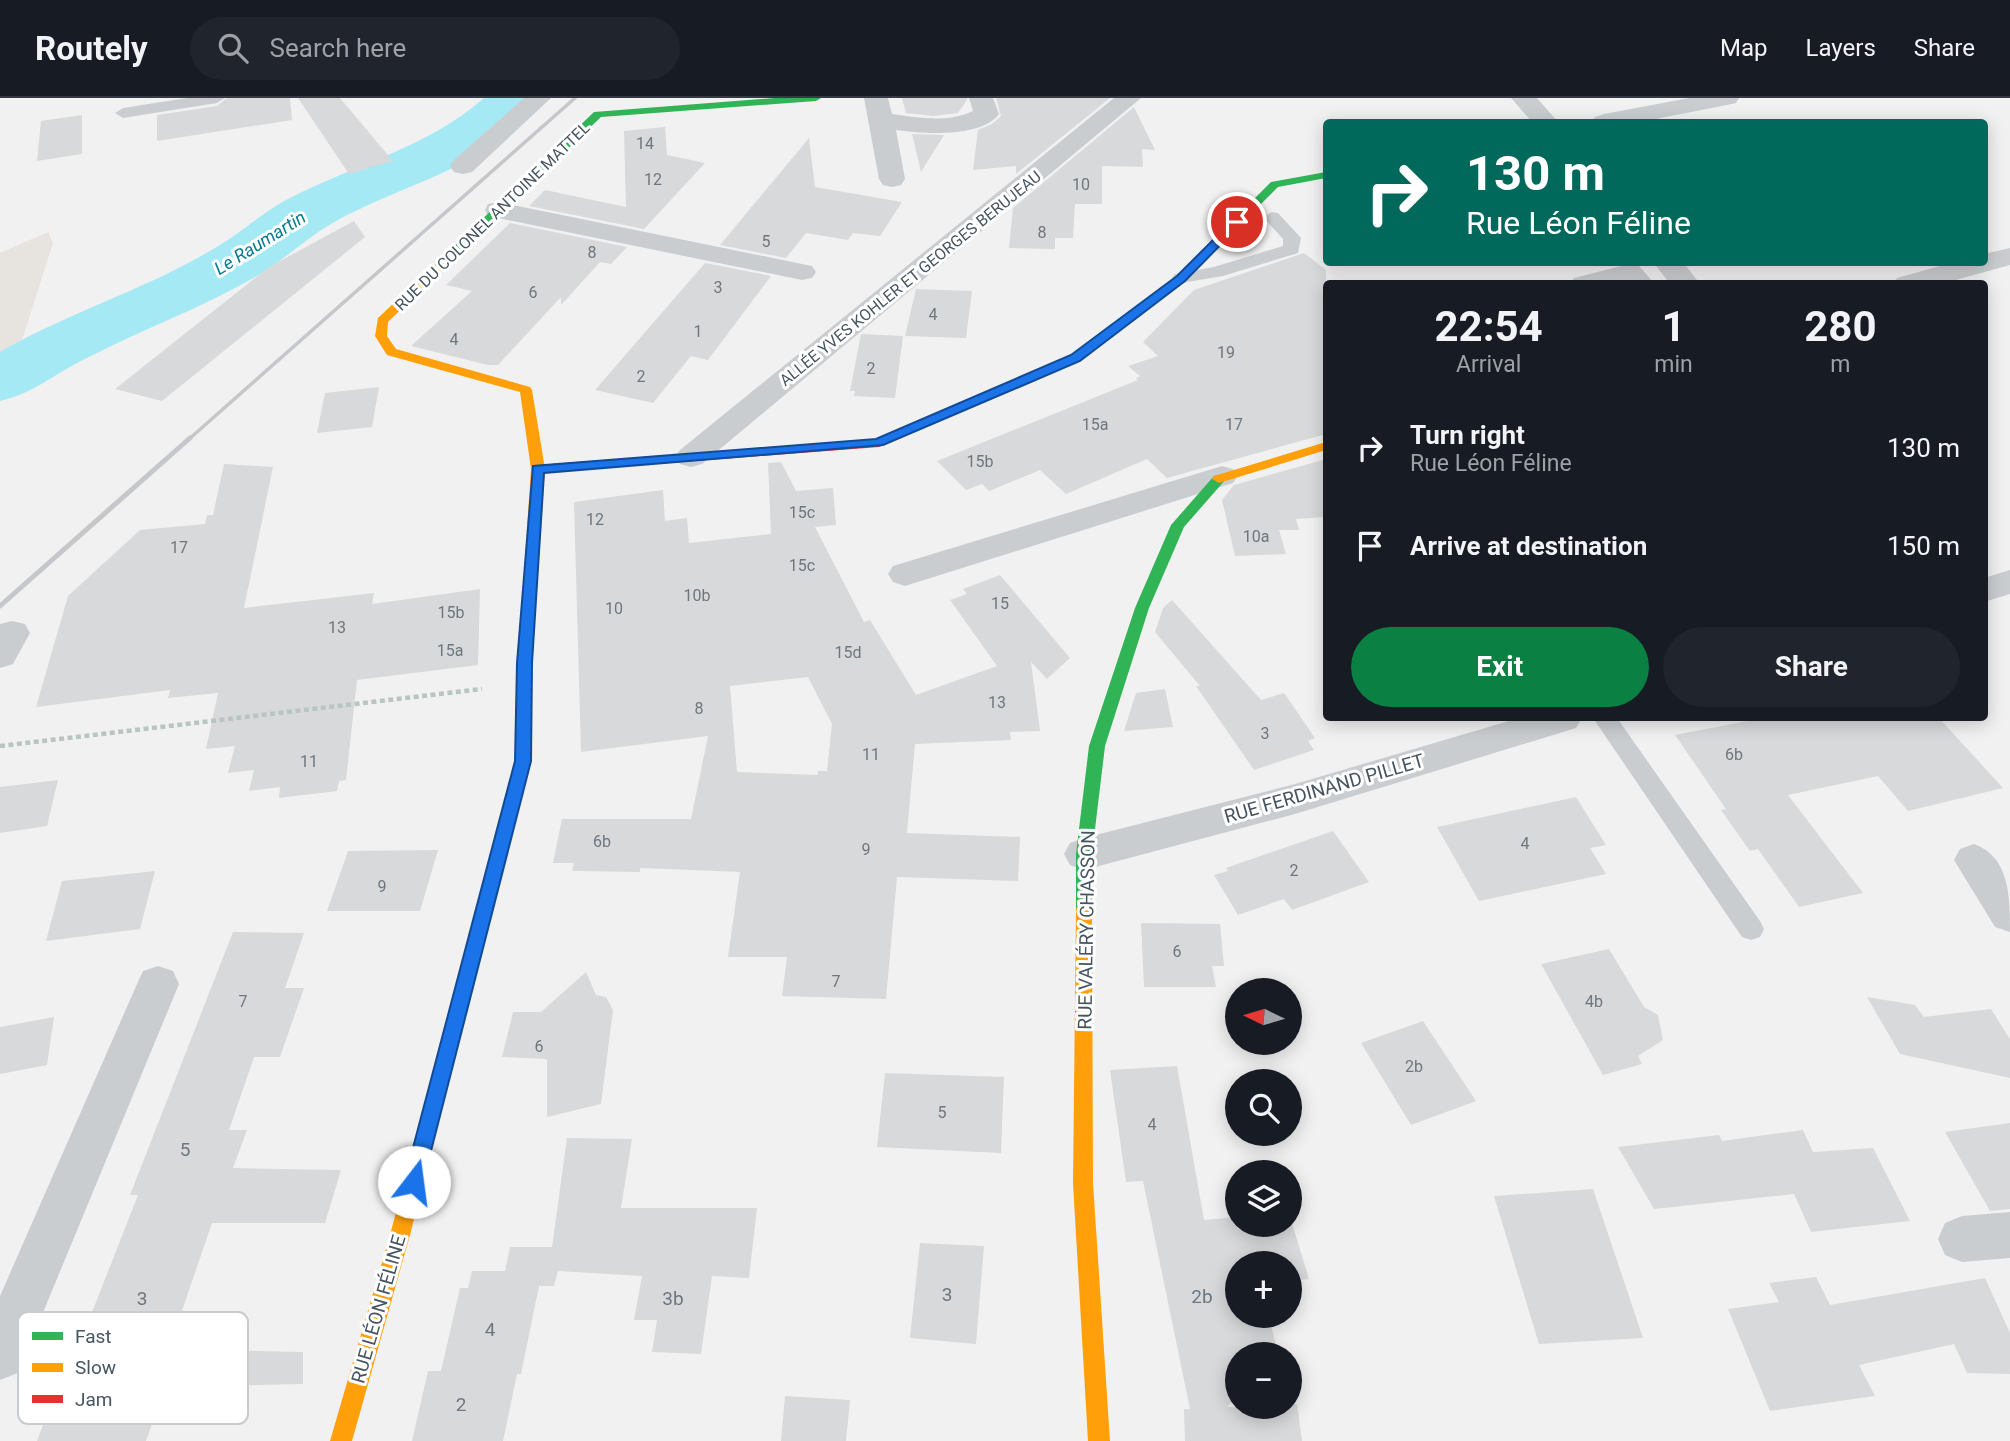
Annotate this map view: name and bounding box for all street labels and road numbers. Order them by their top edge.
street label: RUE DU COLONEL ANTOINE MATTEL [391,118,594,315]
street label: ALLÉE YVES KOHLER ET GEORGES BERUJEAU [776,167,1045,390]
street label: RUE FERDINAND PILLET [1221,749,1427,828]
street label: RUE VALÉRY CHASSON [1073,830,1100,1030]
street label: RUE LÉON FÉLINE [346,1232,411,1386]

